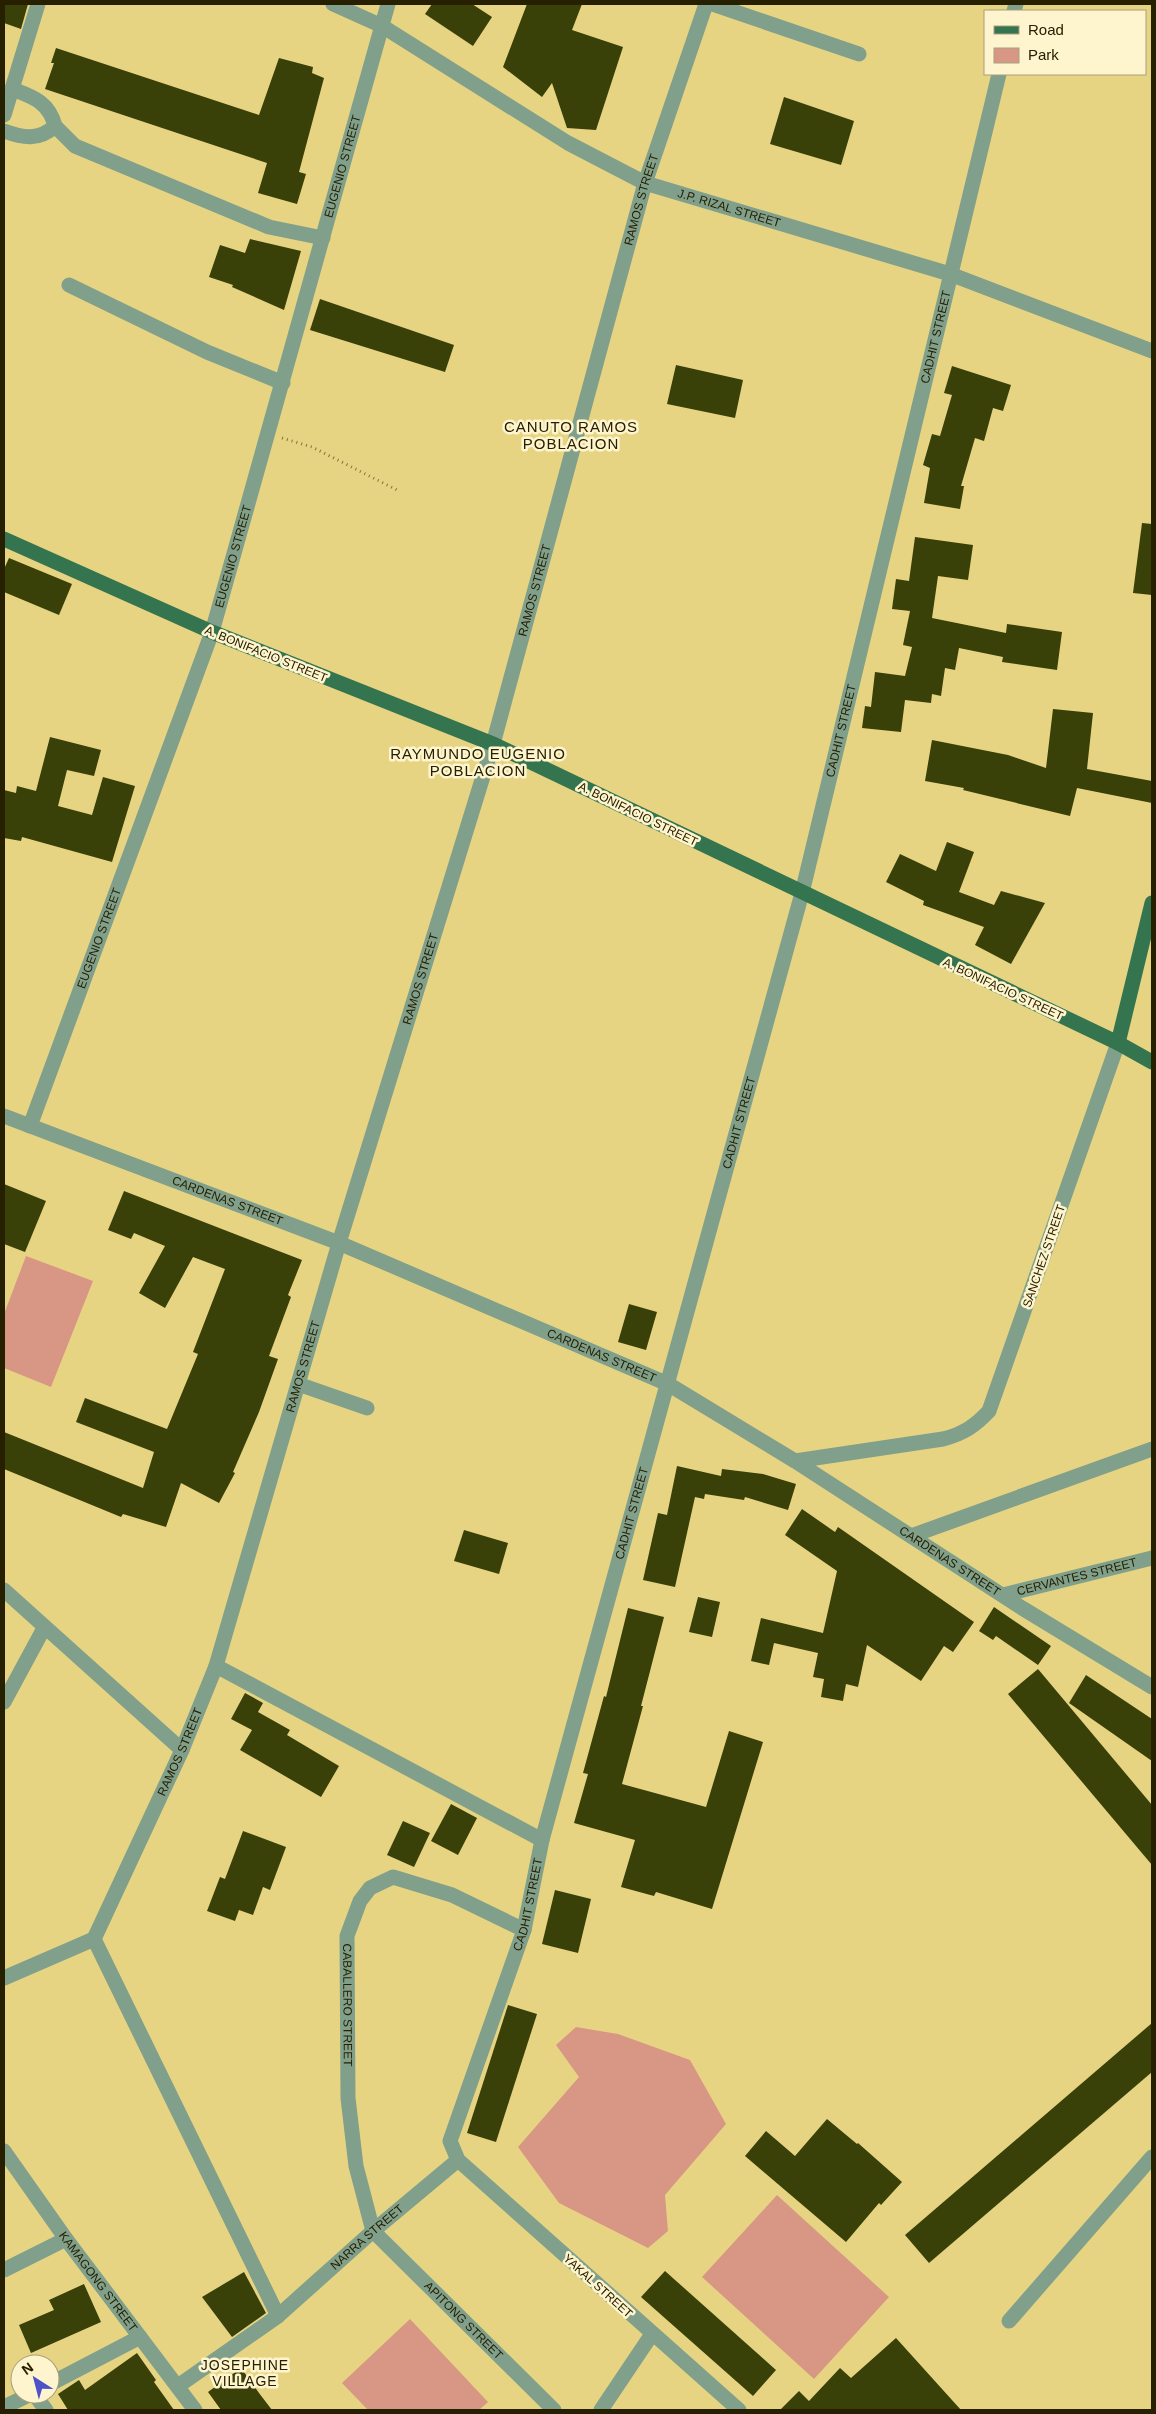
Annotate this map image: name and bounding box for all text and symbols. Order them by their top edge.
legend [984,10,1146,75]
text: Road [1028,21,1064,38]
text: Park [1028,46,1059,63]
street label: EUGENIO STREET [321,113,364,219]
street label: RAMOS STREET [621,151,662,247]
street label: J.P. RIZAL STREET [676,186,783,230]
street label: CADHIT STREET [918,288,954,385]
district label: CANUTO RAMOS POBLACION [504,418,638,452]
street label: EUGENIO STREET [212,503,254,609]
street label: RAMOS STREET [515,542,554,638]
street label: A. BONIFACIO STREET [203,623,330,685]
street label: CADHIT STREET [823,682,859,779]
district label: RAYMUNDO EUGENIO POBLACION [390,745,566,779]
street label: A. BONIFACIO STREET [576,779,700,849]
street label: EUGENIO STREET [74,885,124,991]
street label: RAMOS STREET [400,931,441,1026]
street label: A. BONIFACIO STREET [941,955,1066,1023]
street label: CADHIT STREET [720,1074,758,1170]
street label: CARDENAS STREET [170,1173,286,1228]
street label: SANCHEZ STREET [1020,1202,1068,1309]
street label: RAMOS STREET [283,1318,323,1414]
street label: CARDENAS STREET [545,1326,659,1385]
street label: CADHIT STREET [612,1465,651,1561]
street label: CARDENAS STREET [897,1523,1003,1599]
street label: CERVANTES STREET [1015,1555,1139,1598]
street label: RAMOS STREET [155,1705,206,1798]
street label: CADHIT STREET [510,1856,545,1953]
street label: CABALLERO STREET [340,1944,355,2067]
street label: NARRA STREET [328,2201,407,2273]
street label: KAMAGONG STREET [56,2229,141,2335]
street label: YAKAL STREET [561,2251,636,2321]
street label: APITONG STREET [421,2279,506,2363]
north arrow [10,2354,60,2404]
district label: JOSEPHINE VILLAGE [201,2357,289,2389]
text: N [19,2359,36,2378]

